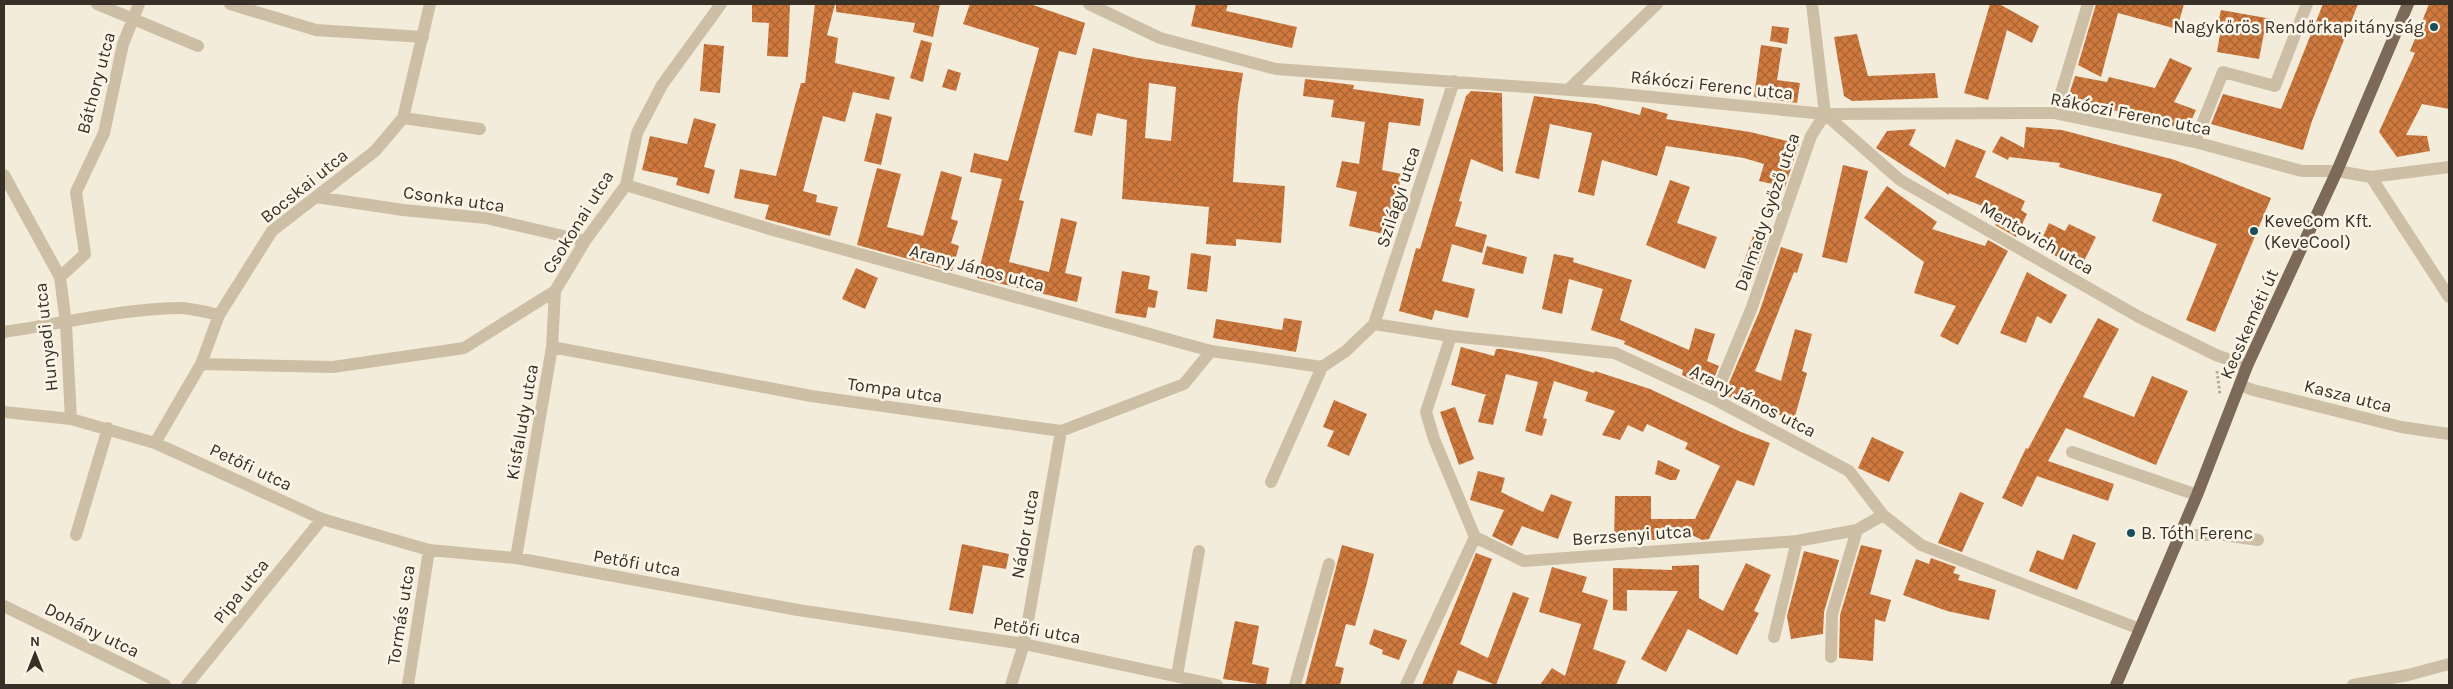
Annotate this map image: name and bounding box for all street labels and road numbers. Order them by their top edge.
street label: Báthory utca [72,30,120,136]
street label: Rákóczi Ferenc utca [1629,66,1795,104]
street label: Rákóczi Ferenc utca [2049,88,2213,140]
street label: Dalmady Győző utca [1730,130,1804,294]
street label: Bocskai utca [256,144,352,228]
street label: Szilágyi utca [1371,144,1425,250]
street label: Csokonai utca [538,166,618,278]
street label: Csonka utca [402,181,506,217]
street label: Mentovich utca [1976,197,2098,279]
street label: Arany János utca [907,239,1047,297]
street label: Kecskeméti út [2215,265,2283,383]
street label: Hunyadi utca [29,282,63,392]
street label: Arany János utca [1686,360,1820,442]
street label: Kisfaludy utca [501,362,543,482]
street label: Tompa utca [846,372,944,408]
street label: Kasza utca [2302,374,2394,418]
street label: Petőfi utca [206,438,296,496]
street label: Nádor utca [1006,488,1044,580]
street label: Berzsenyi utca [1571,520,1693,550]
street label: Petőfi utca [592,544,682,582]
street label: Pipa utca [208,554,274,628]
street label: Tormás utca [382,563,420,667]
street label: Dohány utca [41,598,143,662]
street label: Petőfi utca [992,611,1082,649]

